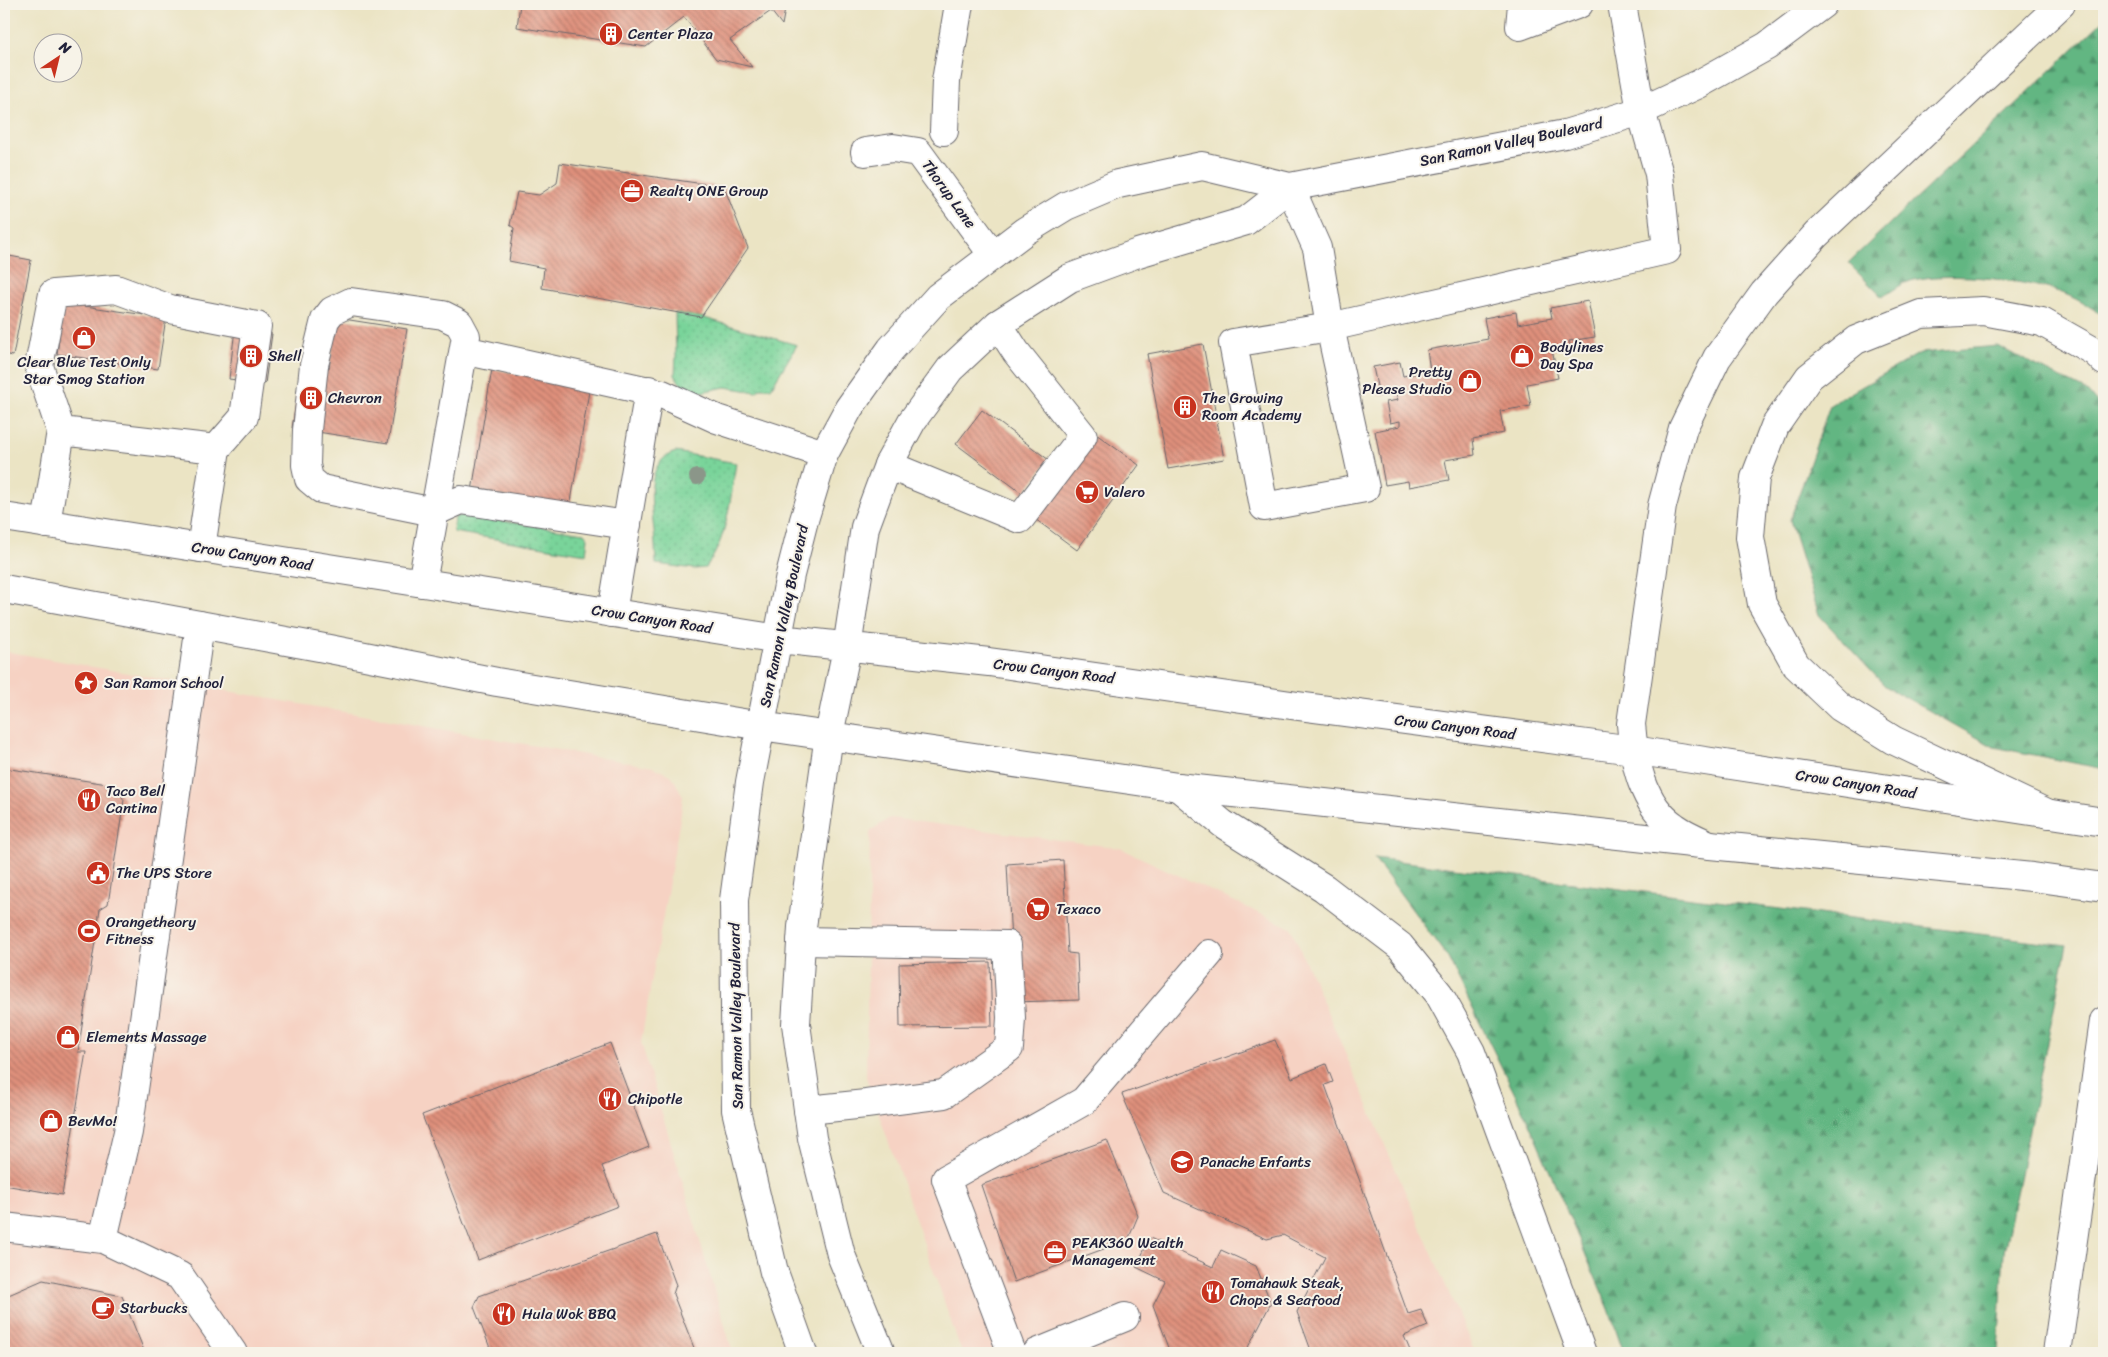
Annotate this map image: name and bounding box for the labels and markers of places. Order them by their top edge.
building icon: Center Plaza [598,21,624,47]
place label: Center Plaza [628,21,714,47]
office icon: Realty ONE Group [619,178,645,204]
place label: Realty ONE Group [650,178,768,204]
shop icon: Clear Blue Test Only Star Smog Station [71,325,97,351]
place label: Bodylines Day Spa [1540,334,1604,377]
building icon: Shell [238,343,264,369]
place label: Shell [268,343,302,369]
shop icon: Bodylines Day Spa [1509,343,1535,369]
place label: Clear Blue Test Only Star Smog Station [17,349,151,392]
place label: Pretty Please Studio [1362,359,1453,402]
shop icon: Pretty Please Studio [1457,368,1483,394]
building icon: Chevron [298,385,324,411]
place label: Chevron [328,385,382,411]
place label: The Growing Room Academy [1202,385,1302,428]
building icon: The Growing Room Academy [1172,394,1198,420]
supermarket icon: Valero [1074,479,1100,505]
place label: Valero [1104,479,1146,505]
place icon: San Ramon School [73,670,99,696]
place label: San Ramon School [104,670,224,696]
place label: Taco Bell Cantina [106,778,166,821]
restaurant icon: Taco Bell Cantina [76,787,102,813]
public building icon: The UPS Store [85,860,111,886]
place label: The UPS Store [116,860,212,886]
supermarket icon: Texaco [1025,896,1051,922]
place label: Texaco [1056,896,1101,922]
place label: Orangetheory Fitness [106,909,196,952]
sports icon: Orangetheory Fitness [76,918,102,944]
shop icon: Elements Massage [55,1024,81,1050]
place label: Elements Massage [86,1024,207,1050]
restaurant icon: Chipotle [597,1086,623,1112]
place label: Chipotle [628,1086,682,1112]
shop icon: BevMo! [38,1108,64,1134]
place label: BevMo! [68,1108,118,1134]
school or university icon: Panache Enfants [1169,1149,1195,1175]
place label: Panache Enfants [1200,1149,1311,1175]
place label: PEAK360 Wealth Management [1072,1230,1184,1273]
office icon: PEAK360 Wealth Management [1042,1239,1068,1265]
place label: Tomahawk Steak, Chops & Seafood [1230,1270,1345,1313]
restaurant icon: Tomahawk Steak, Chops & Seafood [1200,1279,1226,1305]
cafe icon: Starbucks [90,1295,116,1321]
place label: Starbucks [120,1295,188,1321]
restaurant icon: Hula Wok BBQ [491,1301,517,1327]
place label: Hula Wok BBQ [522,1301,616,1327]

